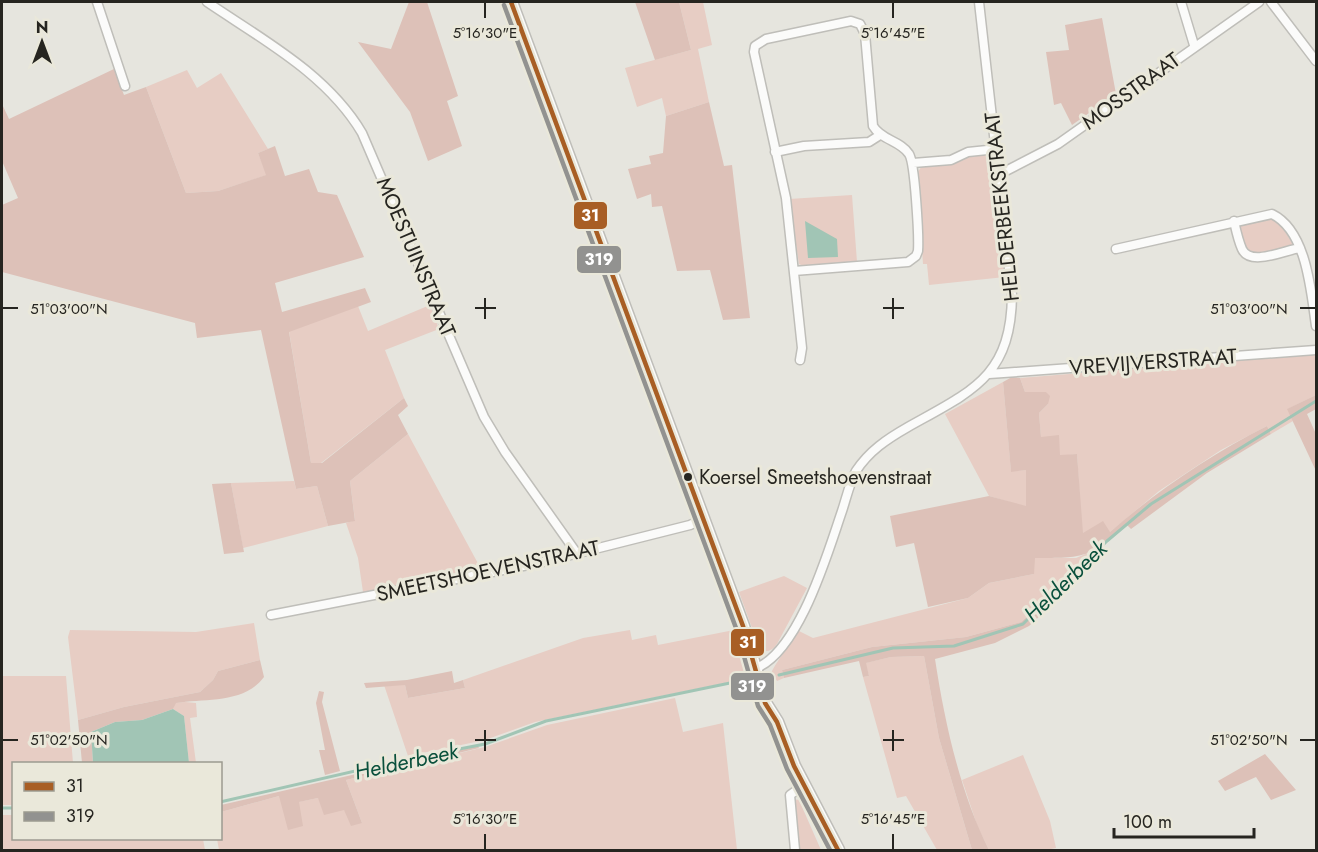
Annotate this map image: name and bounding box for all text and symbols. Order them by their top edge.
north arrow [12,12,72,72]
text: N [36,16,48,39]
text: 5°16'30"E [453,22,517,44]
text: 5°16'45"E [861,22,925,44]
street label: MOSSTRAAT [1076,45,1186,137]
street label: HELDERBEEKSTRAAT [977,111,1027,303]
street label: MOESTUINSTRAAT [369,173,463,342]
line badge: 31 [573,201,608,230]
text: 31 [581,204,599,227]
line badge: 319 [576,245,622,274]
text: 319 [585,248,613,271]
text: 51°03'00"N [30,298,108,320]
text: 51°03'00"N [1210,298,1288,320]
street label: VREVIJVERSTRAAT [1068,341,1238,383]
place label: Koersel Smeetshoevenstraat [699,463,931,492]
marker: Koersel Smeetshoevenstraat [682,471,694,483]
water label: Helderbeek [1016,532,1115,629]
street label: SMEETSHOEVENSTRAAT [374,533,603,609]
line badge: 31 [730,628,765,657]
text: 31 [739,631,757,654]
line badge: 319 [730,672,775,701]
text: 319 [738,675,766,698]
text: 51°02'50"N [30,729,108,751]
text: 51°02'50"N [1210,729,1288,751]
water label: Helderbeek [351,734,462,788]
legend [12,762,222,840]
text: 31 [66,773,84,799]
scale bar [1114,801,1254,839]
text: 319 [66,803,94,829]
text: 5°16'30"E [453,808,517,830]
text: 5°16'45"E [861,808,925,830]
text: 100 m [1123,809,1172,835]

